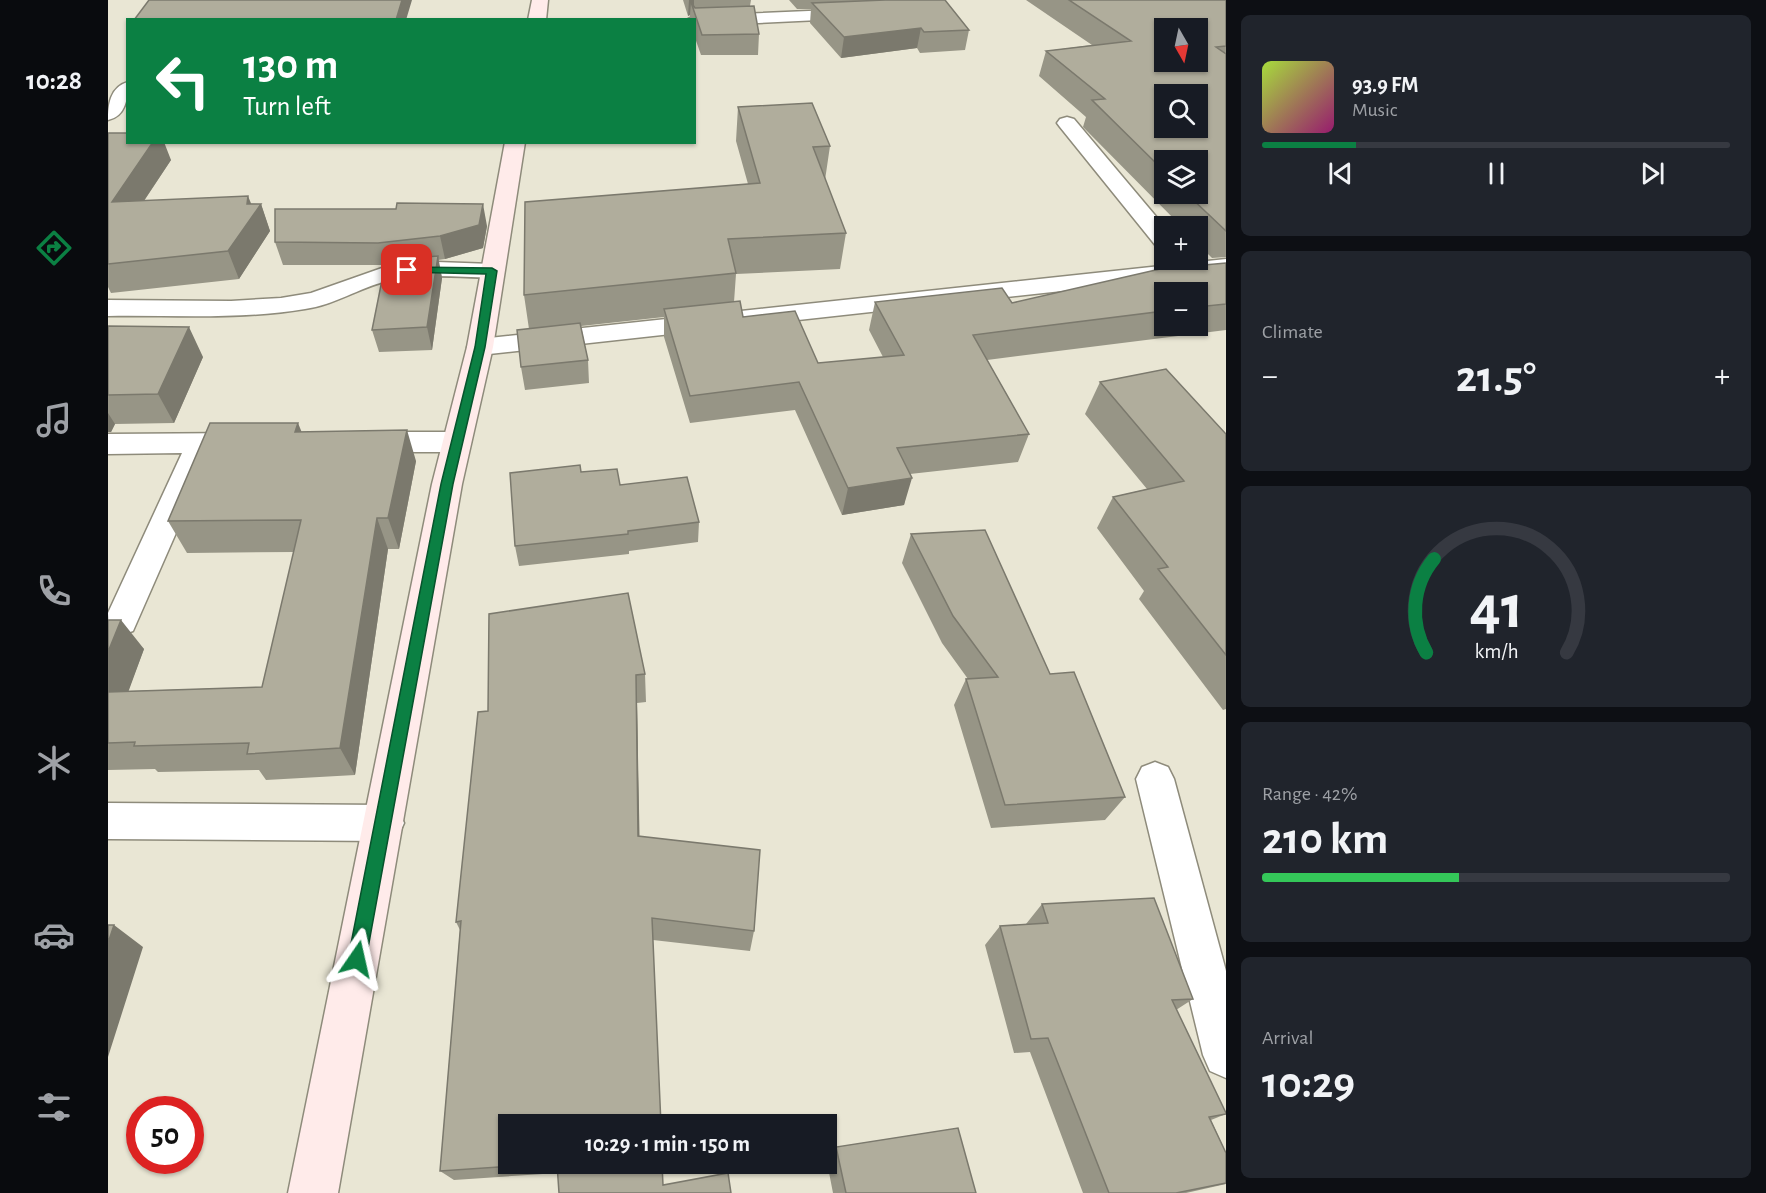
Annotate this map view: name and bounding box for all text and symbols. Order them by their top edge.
north arrow [1154,18,1208,72]
map controls [1154,18,1208,336]
icon: left [144,42,222,120]
text: 130 m [243,44,338,86]
text: 10:28 [26,67,82,94]
text: 93.9 FM [1352,74,1418,96]
button: search [1154,84,1208,138]
text: Turn left [243,93,331,120]
text: Music [1352,100,1398,120]
button: layers [1154,150,1208,204]
icon: previous [1324,157,1357,190]
icon: pause [1480,157,1513,190]
icon: next [1636,157,1669,190]
button: + [1154,216,1208,270]
icon: directions [33,227,75,269]
pin [381,244,432,295]
icon: arrive [390,253,423,286]
button: − [1154,282,1208,336]
text: Climate [1262,322,1323,342]
text: 21.5° [1456,355,1536,400]
text: − [1262,360,1278,393]
text: + [1714,360,1730,393]
icon: music [33,399,75,441]
icon: phone [33,570,75,612]
text: 41 [1469,578,1523,640]
text: km/h [1474,642,1518,663]
icon: climate [33,742,75,784]
text: Range · 42% [1262,784,1357,804]
text: 210 km [1262,817,1388,862]
icon: car [33,914,75,956]
position arrow [325,927,389,991]
text: Arrival [1262,1028,1313,1048]
text: 10:29 [1262,1061,1355,1106]
icon: filters [33,1086,75,1128]
speed limit sign: 50 [126,1096,204,1174]
text: 10:29 · 1 min · 150 m [585,1133,750,1155]

